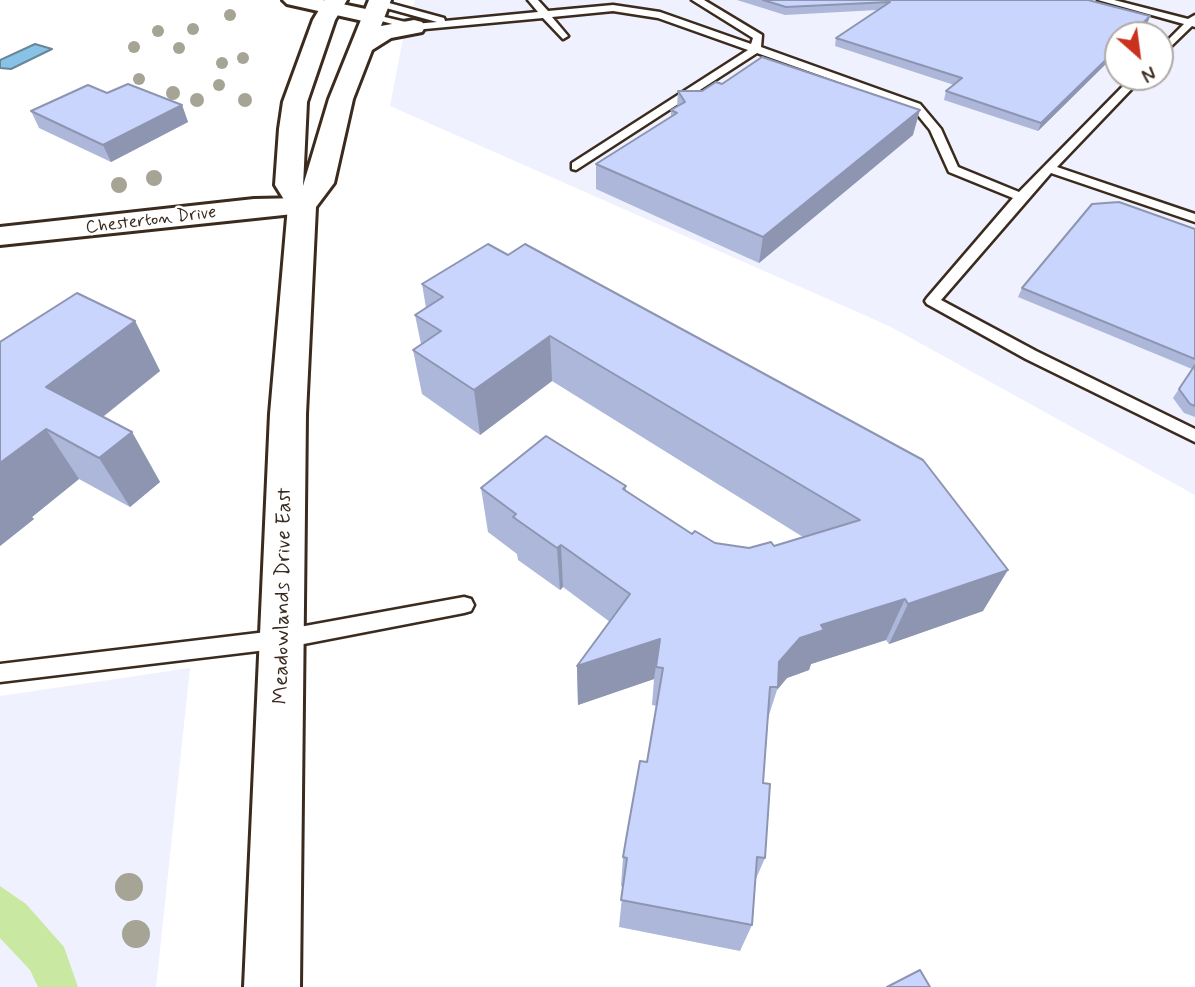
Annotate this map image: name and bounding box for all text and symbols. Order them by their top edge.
north arrow [1104,21,1174,91]
text: N [1137,59,1160,87]
street label: Chesterton Drive [84,202,218,240]
street label: Meadowlands Drive East [270,487,298,705]

